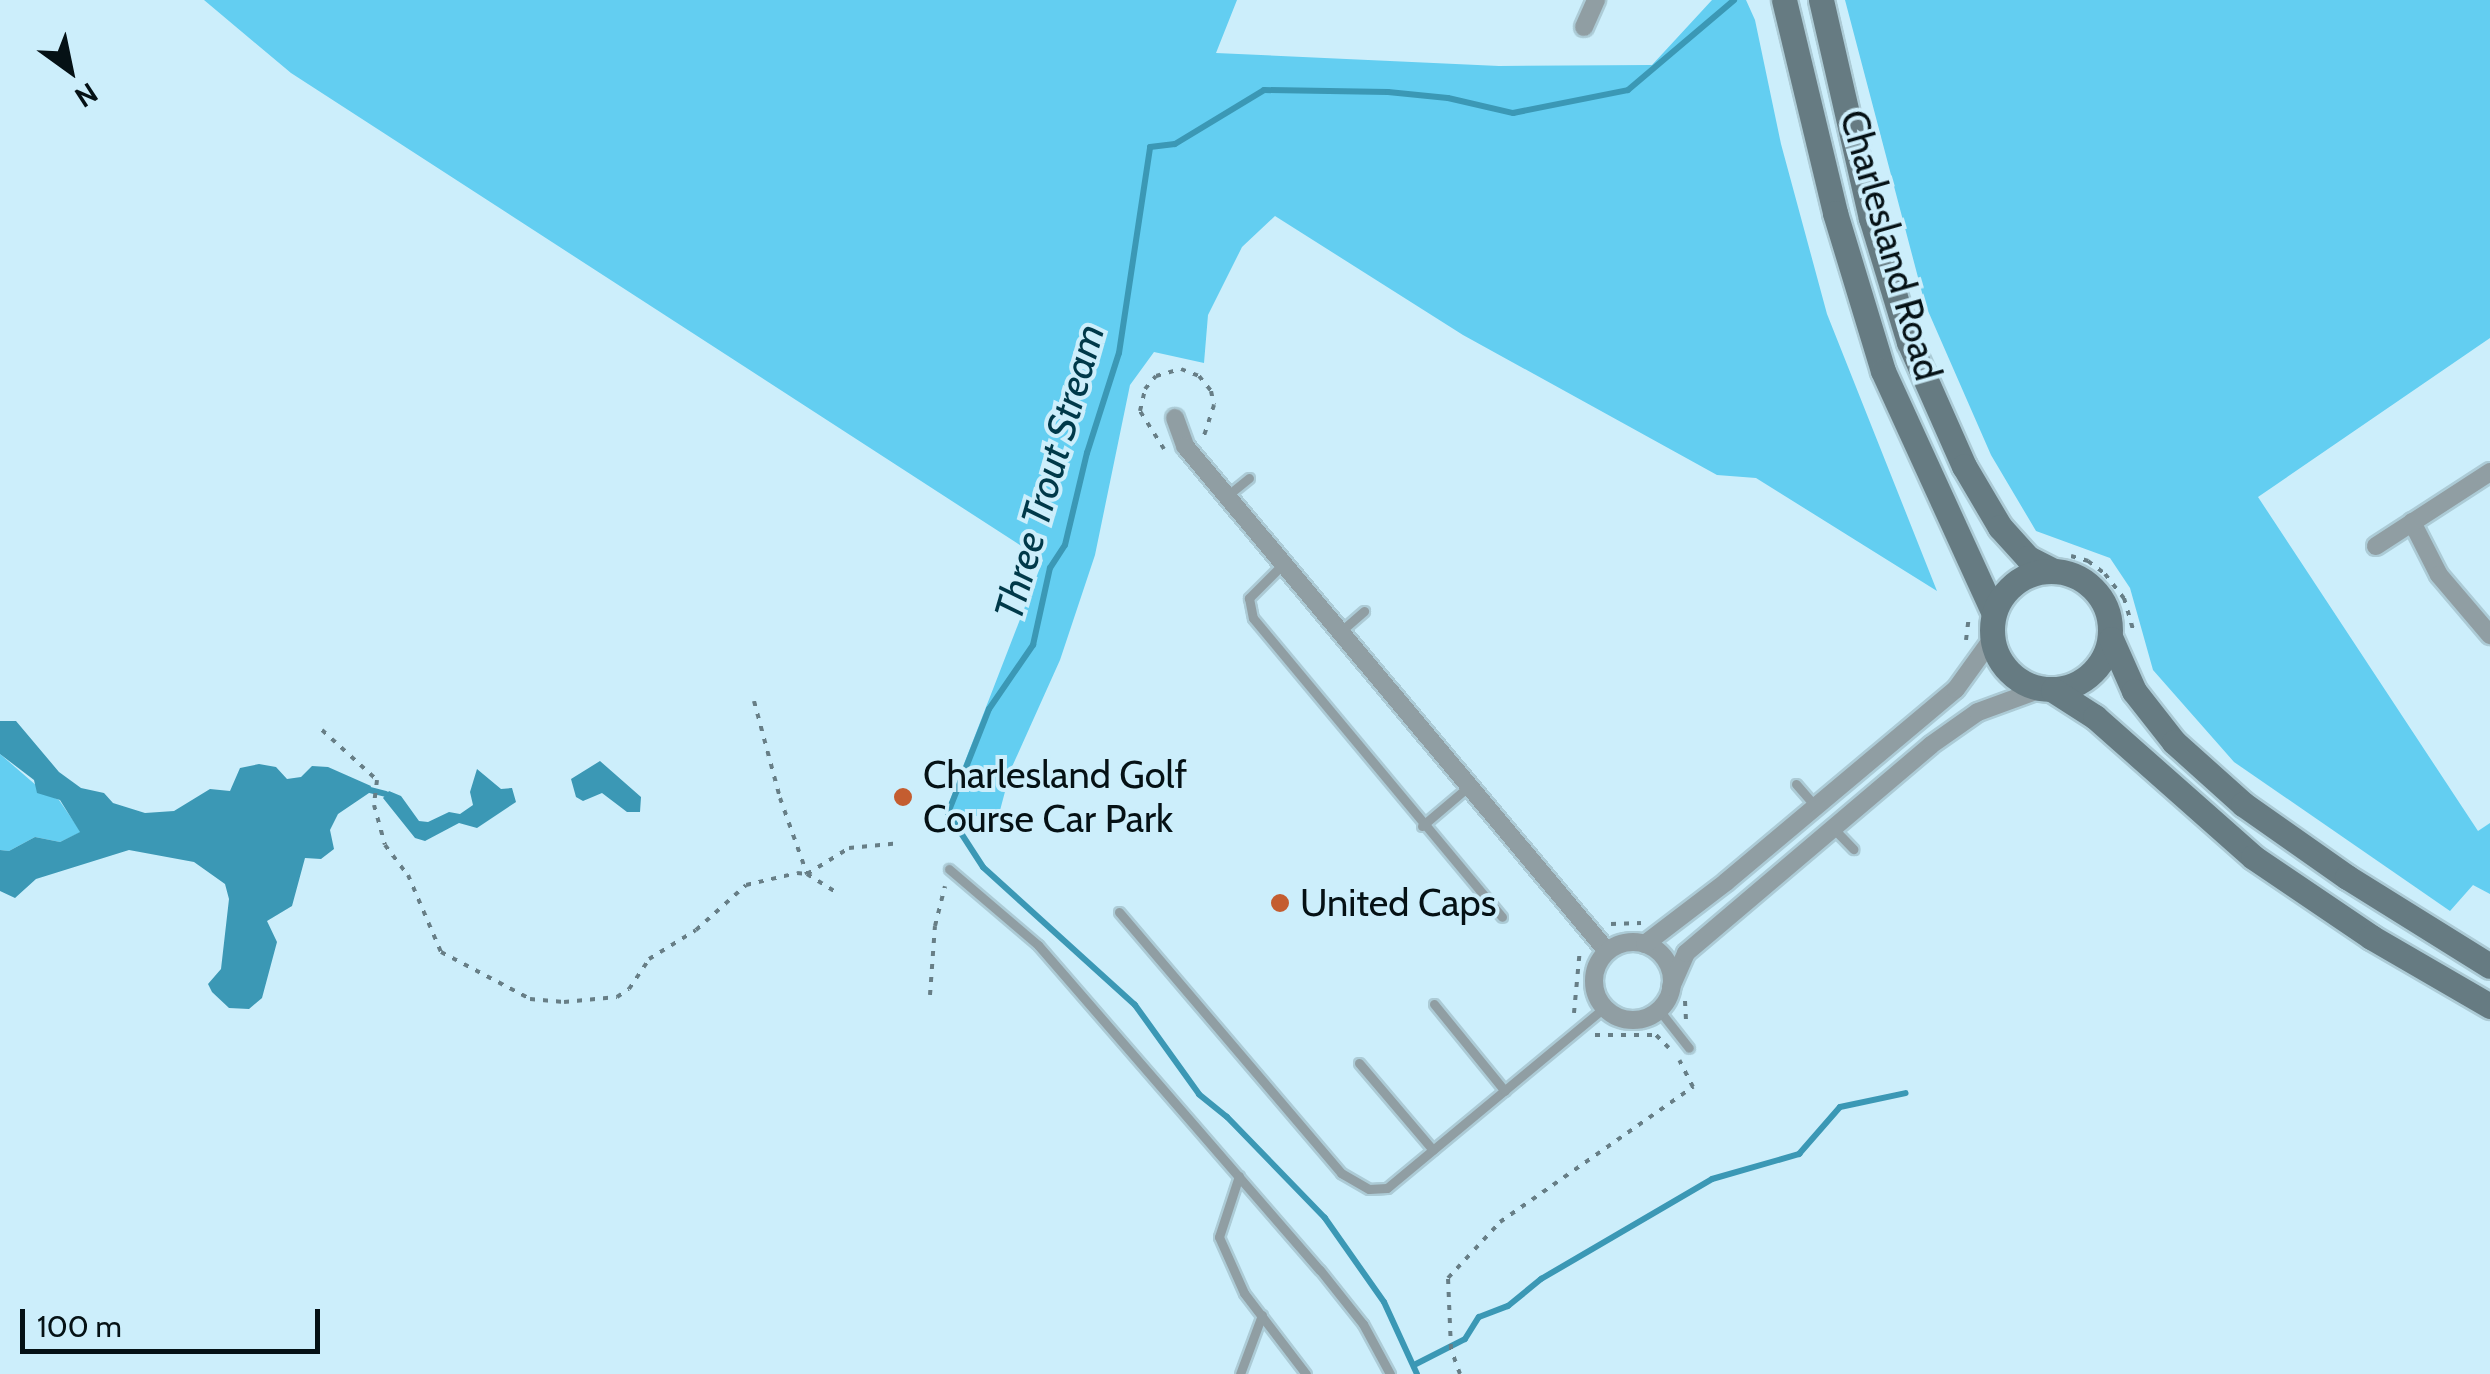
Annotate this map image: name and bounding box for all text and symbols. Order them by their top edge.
north arrow [20,20,120,120]
text: N [69,76,104,115]
street label: Charlesland Road [1831,105,1951,385]
water label: Three Trout Stream [984,319,1114,625]
place label: Charlesland Golf Course Car Park [923,752,1187,842]
marker: Charlesland Golf Course Car Park [892,786,914,808]
place label: United Caps [1300,880,1496,926]
marker: United Caps [1269,892,1291,914]
scale bar [25,1289,325,1351]
text: 100 m [37,1308,122,1345]

